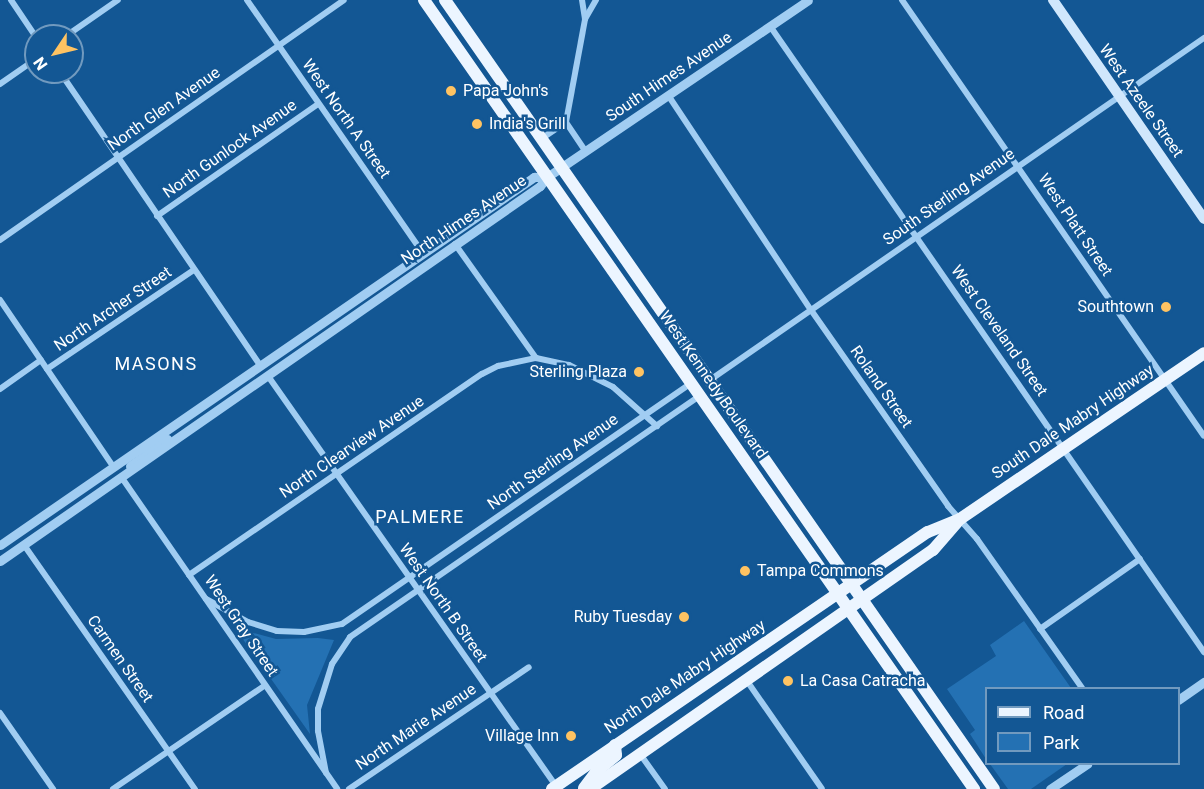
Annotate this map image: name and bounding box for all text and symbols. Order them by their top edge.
north arrow [24,24,84,84]
street label: South Himes Avenue [602,28,736,126]
street label: West Azeele Street [1095,41,1187,161]
text: N [29,53,52,74]
street label: West North A Street [298,56,394,182]
street label: North Glen Avenue [104,63,224,155]
place label: Papa John's [463,81,549,101]
marker: Papa John's [444,84,458,98]
street label: North Gunlock Avenue [159,96,301,202]
place label: India's Grill [489,114,566,134]
marker: India's Grill [470,117,484,131]
street label: South Sterling Avenue [880,144,1018,250]
street label: West Platt Street [1034,170,1116,280]
street label: North Himes Avenue [398,171,530,269]
street label: West Cleveland Street [947,262,1051,400]
street label: North Archer Street [51,263,175,355]
place label: Southtown [1077,297,1154,317]
marker: Southtown [1159,300,1173,314]
street label: West Kennedy Boulevard [655,308,771,462]
street label: Roland Street [846,342,916,432]
district label: MASONS [114,353,198,375]
street label: South Dale Mabry Highway [988,361,1158,483]
place label: Sterling Plaza [529,362,627,382]
marker: Sterling Plaza [632,365,646,379]
street label: North Clearview Avenue [276,392,428,502]
street label: North Sterling Avenue [484,410,622,514]
district label: PALMERE [375,506,465,528]
street label: West North B Street [395,540,491,666]
place label: Tampa Commons [757,561,884,581]
marker: Tampa Commons [738,564,752,578]
street label: West Gray Street [200,572,282,680]
place label: Ruby Tuesday [573,607,672,627]
marker: Ruby Tuesday [677,610,691,624]
street label: Carmen Street [83,612,157,706]
street label: North Dale Mabry Highway [601,616,769,738]
place label: La Casa Catracha [800,671,925,691]
marker: La Casa Catracha [781,674,795,688]
street label: North Marie Avenue [352,680,480,774]
legend [985,687,1180,765]
text: Road [1043,702,1084,723]
place label: Village Inn [485,726,559,746]
marker: Village Inn [564,729,578,743]
text: Park [1043,732,1079,753]

